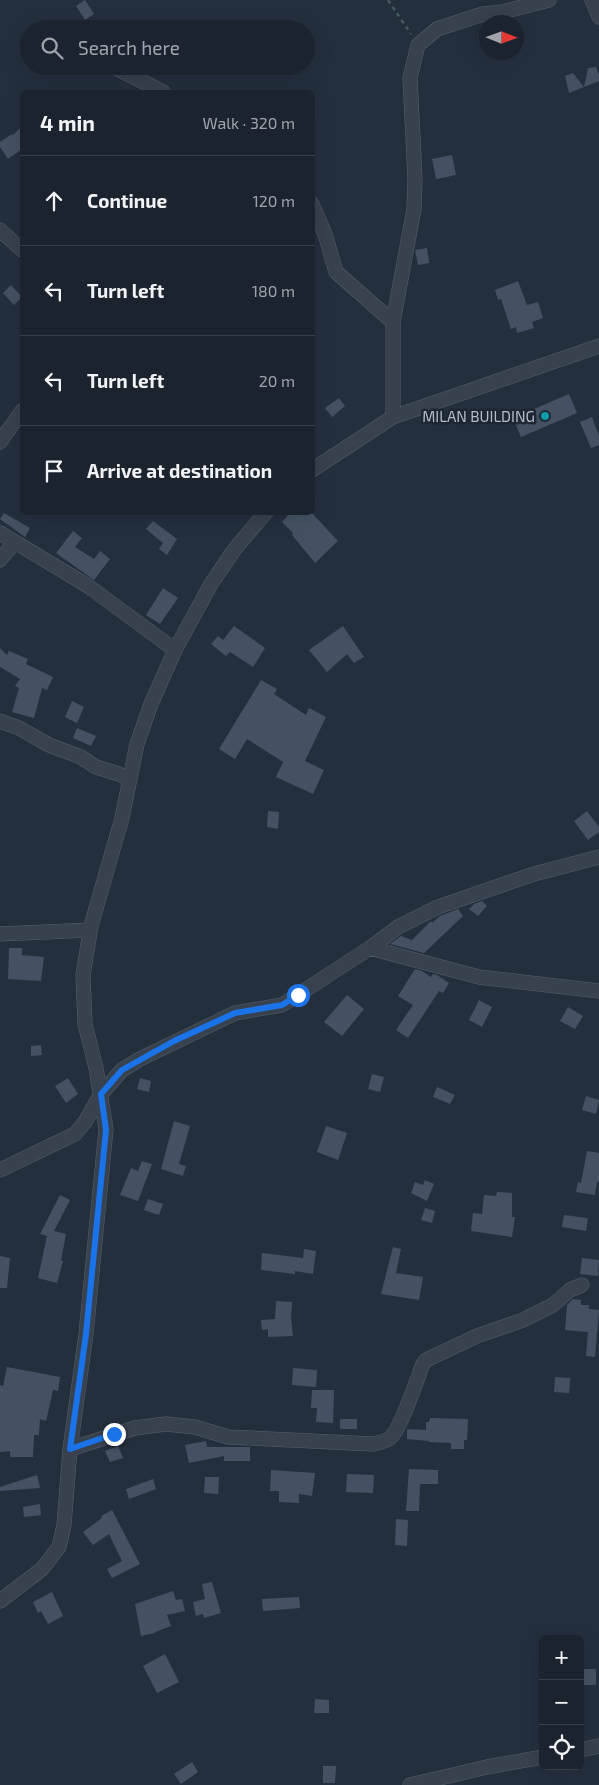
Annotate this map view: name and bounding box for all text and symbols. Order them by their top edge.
north arrow [479,15,524,60]
search box [20,20,315,75]
icon: search [38,34,66,62]
text: Search here [78,36,180,59]
text: 4 min [40,110,95,135]
text: Walk · 320 m [202,113,295,132]
icon: ahead [40,187,68,215]
text: Continue [87,189,167,212]
text: 120 m [252,191,295,210]
icon: left [40,277,68,305]
text: Turn left [87,279,164,302]
text: 180 m [252,281,295,300]
icon: left [40,367,68,395]
text: Turn left [87,369,164,392]
text: 20 m [259,371,295,390]
place label: MILAN BUILDING [422,407,535,425]
marker: MILAN BUILDING [539,410,551,422]
icon: arrive [40,457,68,485]
text: Arrive at destination [87,459,272,482]
route start [287,984,310,1007]
route end [103,1423,126,1446]
map controls [539,1635,584,1770]
button: + [539,1635,584,1680]
button: − [539,1680,584,1725]
button: locate [539,1725,584,1770]

